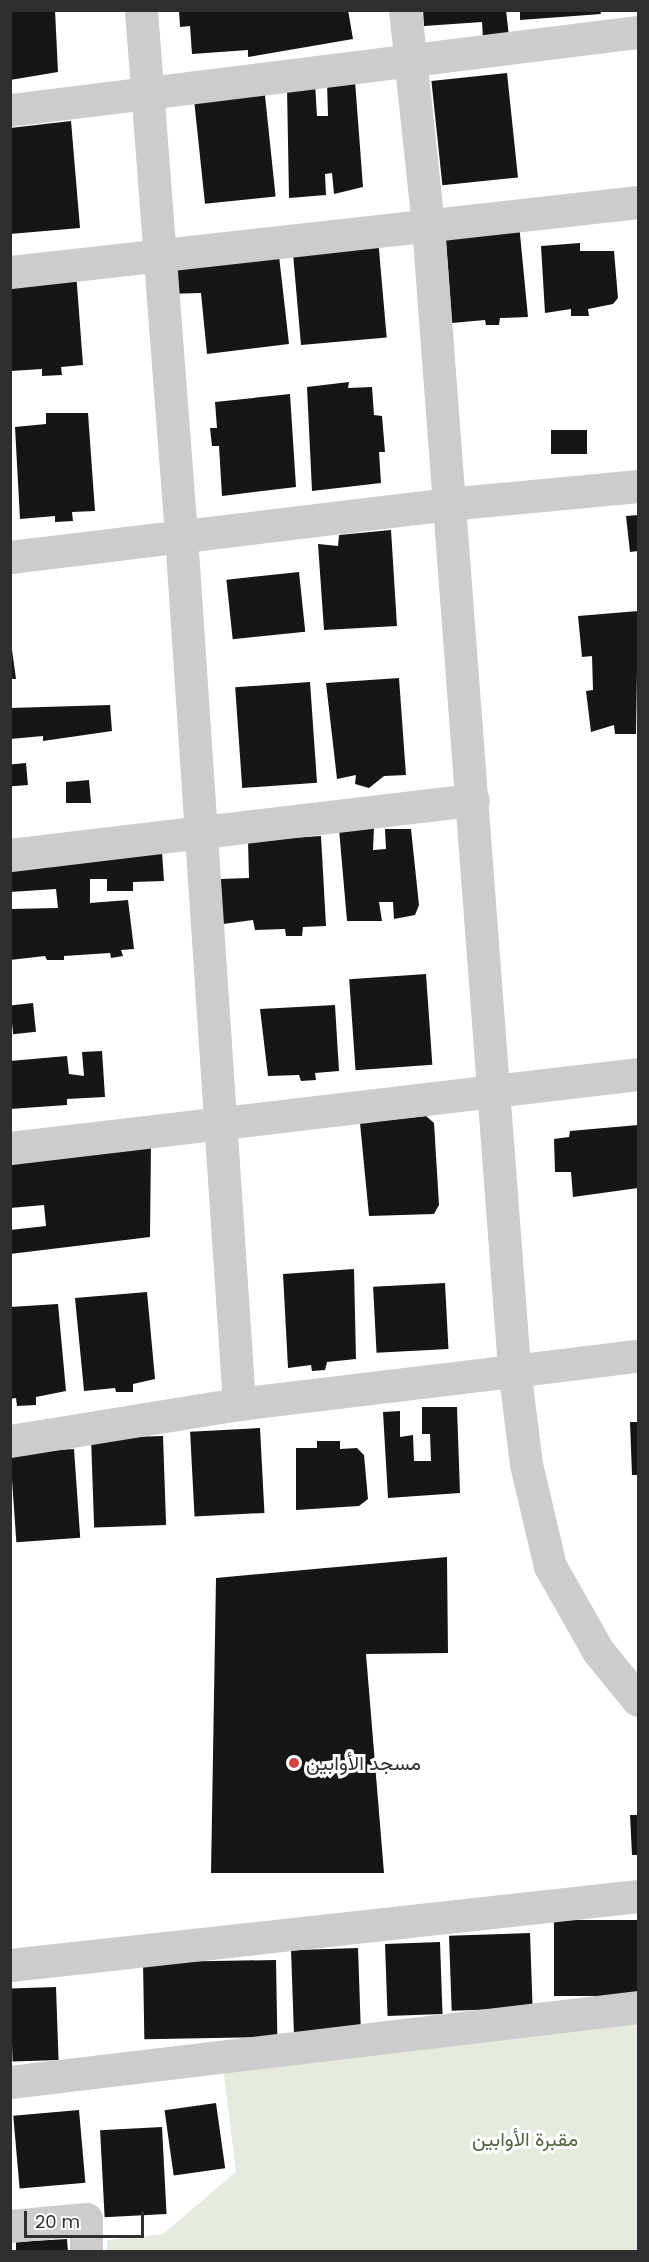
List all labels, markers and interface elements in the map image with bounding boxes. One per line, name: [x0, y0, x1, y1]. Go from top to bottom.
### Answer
place label: مسجد الأوابين: [306, 1751, 421, 1775]
marker: مسجد الأوابين: [287, 1756, 301, 1770]
park label: مقبرة الأوابين: [472, 2127, 578, 2151]
scale bar: [27, 2199, 147, 2237]
text: 20 m: [35, 2209, 80, 2234]

